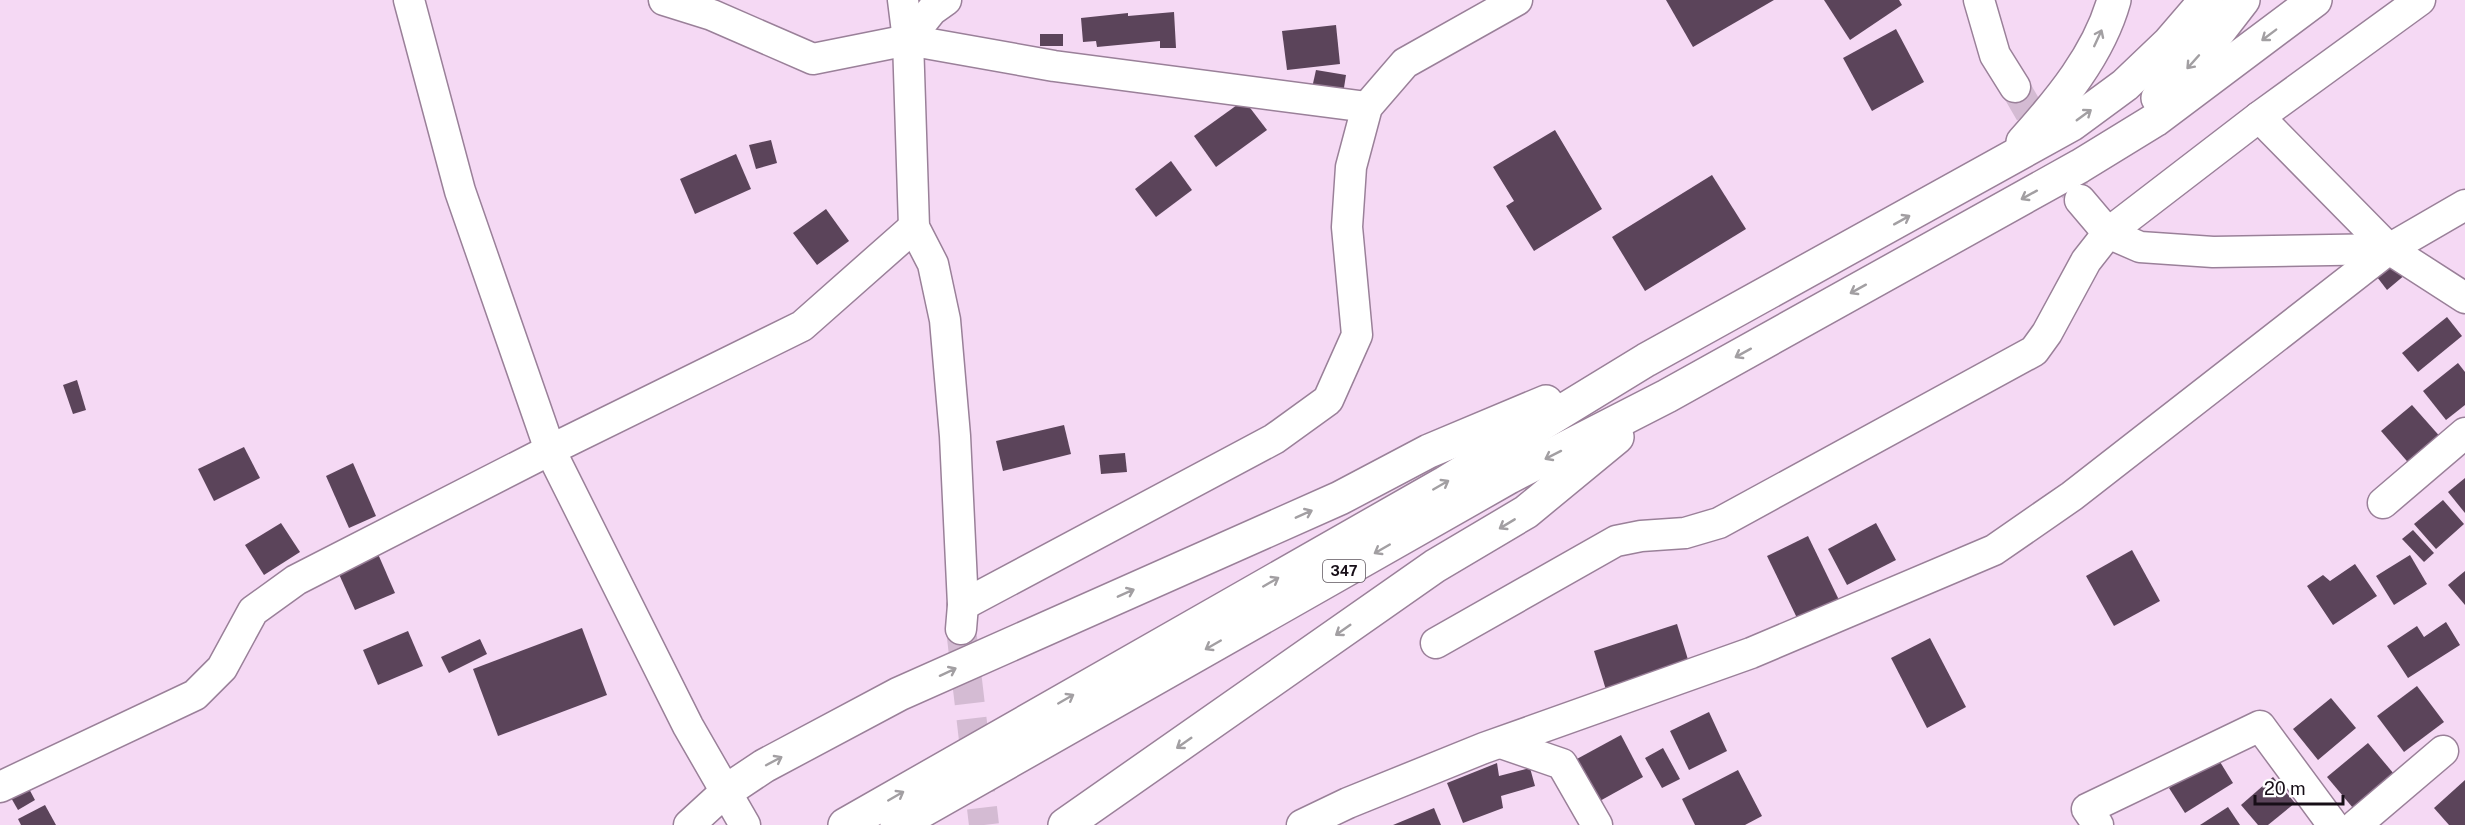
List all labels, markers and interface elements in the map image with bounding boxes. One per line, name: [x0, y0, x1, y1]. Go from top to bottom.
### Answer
one-way arrow: [2261, 29, 2277, 42]
one-way arrow: [2093, 30, 2105, 48]
one-way arrow: [2186, 54, 2200, 69]
one-way arrow: [2075, 109, 2091, 121]
one-way arrow: [2020, 190, 2038, 201]
one-way arrow: [1892, 214, 1910, 225]
one-way arrow: [1850, 283, 1867, 295]
one-way arrow: [1735, 347, 1752, 359]
one-way arrow: [1544, 449, 1562, 461]
one-way arrow: [1432, 479, 1449, 491]
one-way arrow: [1295, 508, 1313, 519]
one-way arrow: [1499, 518, 1516, 530]
one-way arrow: [1374, 543, 1391, 555]
road number: 347: [1323, 560, 1365, 582]
one-way arrow: [1262, 576, 1280, 587]
one-way arrow: [1117, 587, 1135, 598]
one-way arrow: [1335, 624, 1351, 636]
one-way arrow: [1205, 640, 1222, 652]
one-way arrow: [938, 665, 956, 677]
one-way arrow: [1057, 693, 1074, 705]
one-way arrow: [1176, 736, 1192, 749]
one-way arrow: [765, 754, 783, 766]
scale bar: [2255, 768, 2344, 806]
text: 20 m: [2264, 778, 2306, 799]
one-way arrow: [887, 790, 904, 802]

